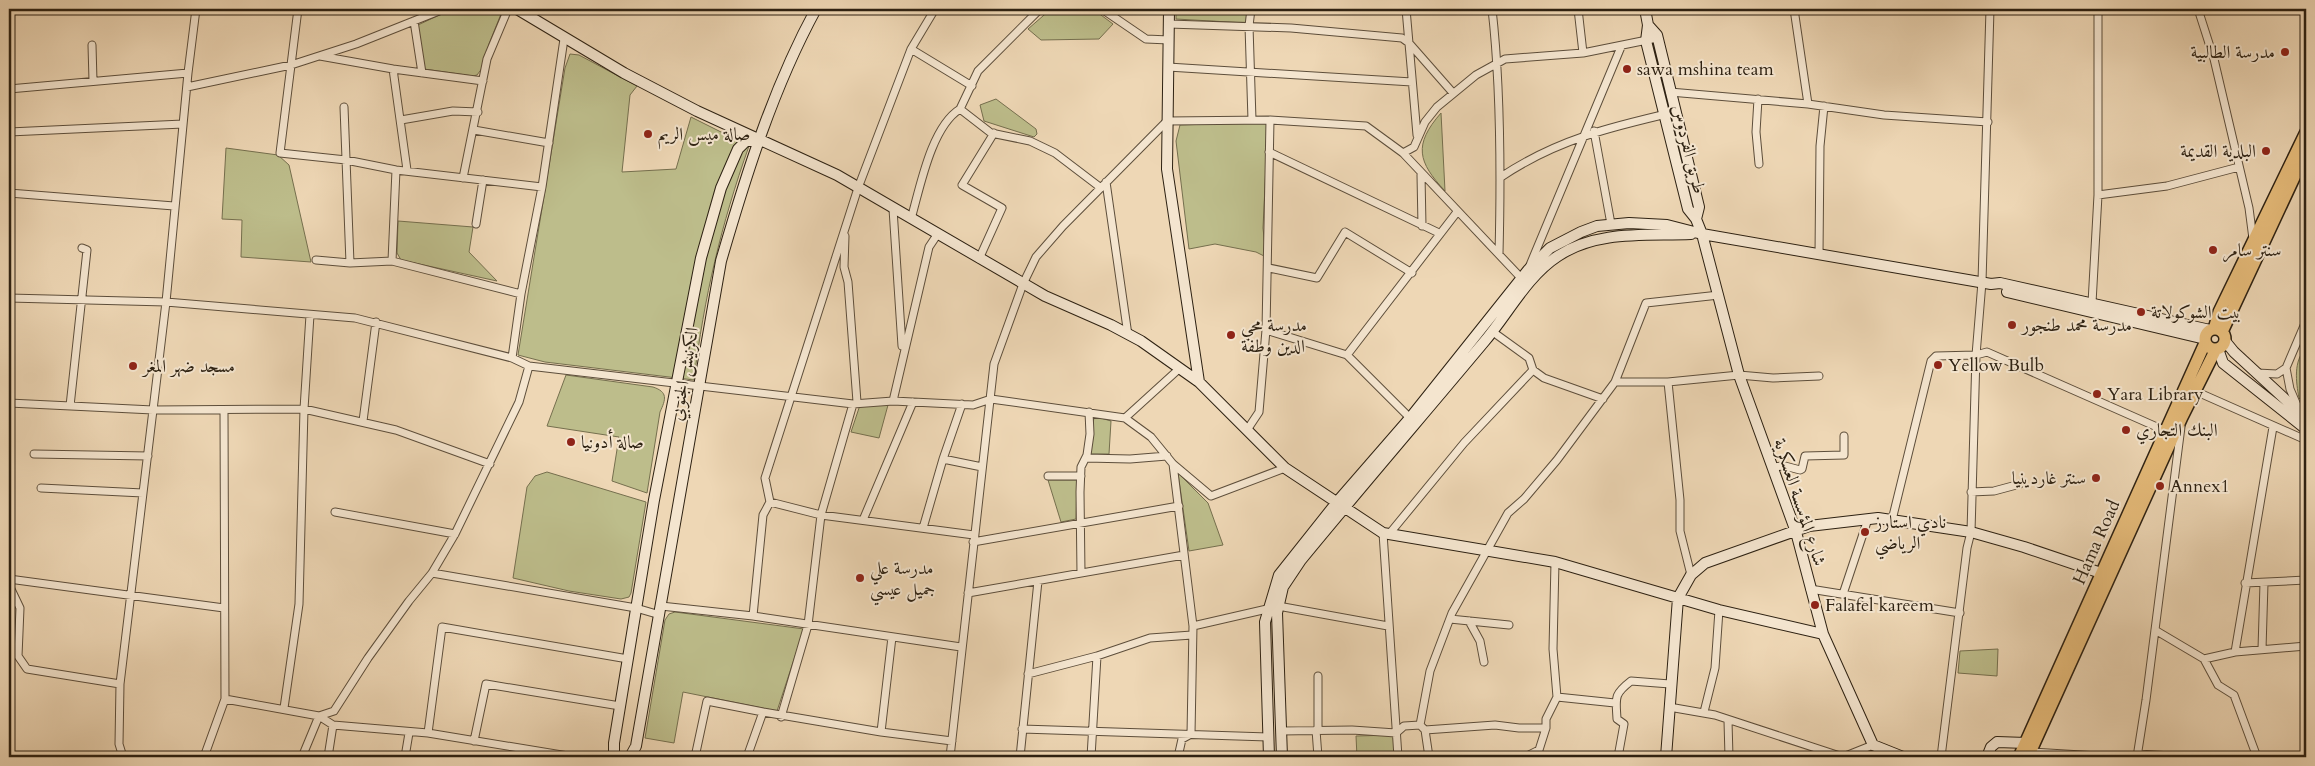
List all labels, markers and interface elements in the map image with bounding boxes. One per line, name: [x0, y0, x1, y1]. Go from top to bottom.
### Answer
place label: مدرسة الطالبية: [2191, 40, 2275, 65]
marker: مدرسة الطالبية: [2279, 46, 2291, 58]
place label: sawa mshina team: [1637, 57, 1775, 82]
marker: sawa mshina team: [1621, 63, 1633, 75]
street label: طريق الفردوس: [1665, 102, 1712, 196]
place label: صالة ميس الريم: [658, 122, 750, 150]
marker: صالة ميس الريم: [642, 128, 654, 140]
place label: البلدية القديمة: [2180, 139, 2256, 164]
marker: البلدية القديمة: [2260, 145, 2272, 157]
place label: سنتر سامر: [2223, 238, 2281, 263]
marker: سنتر سامر: [2207, 244, 2219, 256]
place label: بيت الشوكولاتة: [2151, 300, 2241, 325]
marker: بيت الشوكولاتة: [2135, 306, 2147, 318]
place label: مدرسة محي الدين وطفة: [1241, 313, 1307, 359]
place label: مدرسة محمد طنجور: [2020, 313, 2132, 338]
marker: مدرسة محمد طنجور: [2006, 319, 2018, 331]
street label: الكرنيش الجنوبي: [664, 325, 707, 423]
marker: مدرسة محي الدين وطفة: [1225, 329, 1237, 341]
place label: Yellow Bulb: [1948, 353, 2044, 378]
place label: مسجد ضهر المغر: [141, 354, 235, 379]
marker: Yellow Bulb: [1932, 359, 1944, 371]
marker: مسجد ضهر المغر: [127, 360, 139, 372]
place label: Yara Library: [2107, 382, 2204, 407]
marker: Yara Library: [2091, 388, 2103, 400]
place label: البنك التجاري: [2136, 418, 2218, 445]
marker: البنك التجاري: [2120, 424, 2132, 436]
place label: صالة أدونيا: [581, 429, 644, 455]
street label: شارع المؤسسة العسكرية: [1765, 435, 1832, 570]
marker: صالة أدونيا: [565, 436, 577, 448]
place label: سنتر غاردينيا: [2012, 466, 2086, 491]
marker: سنتر غاردينيا: [2090, 472, 2102, 484]
place label: Annex1: [2170, 474, 2230, 499]
marker: Annex1: [2154, 480, 2166, 492]
street label: Hama Road: [2067, 496, 2126, 589]
place label: نادي استارز الرياضي: [1873, 510, 1946, 560]
marker: نادي استارز الرياضي: [1859, 526, 1871, 538]
place label: مدرسة علي جميل عيسي: [870, 556, 935, 606]
marker: مدرسة علي جميل عيسي: [854, 572, 866, 584]
place label: Falafel kareem: [1825, 593, 1935, 618]
marker: Falafel kareem: [1809, 599, 1821, 611]

